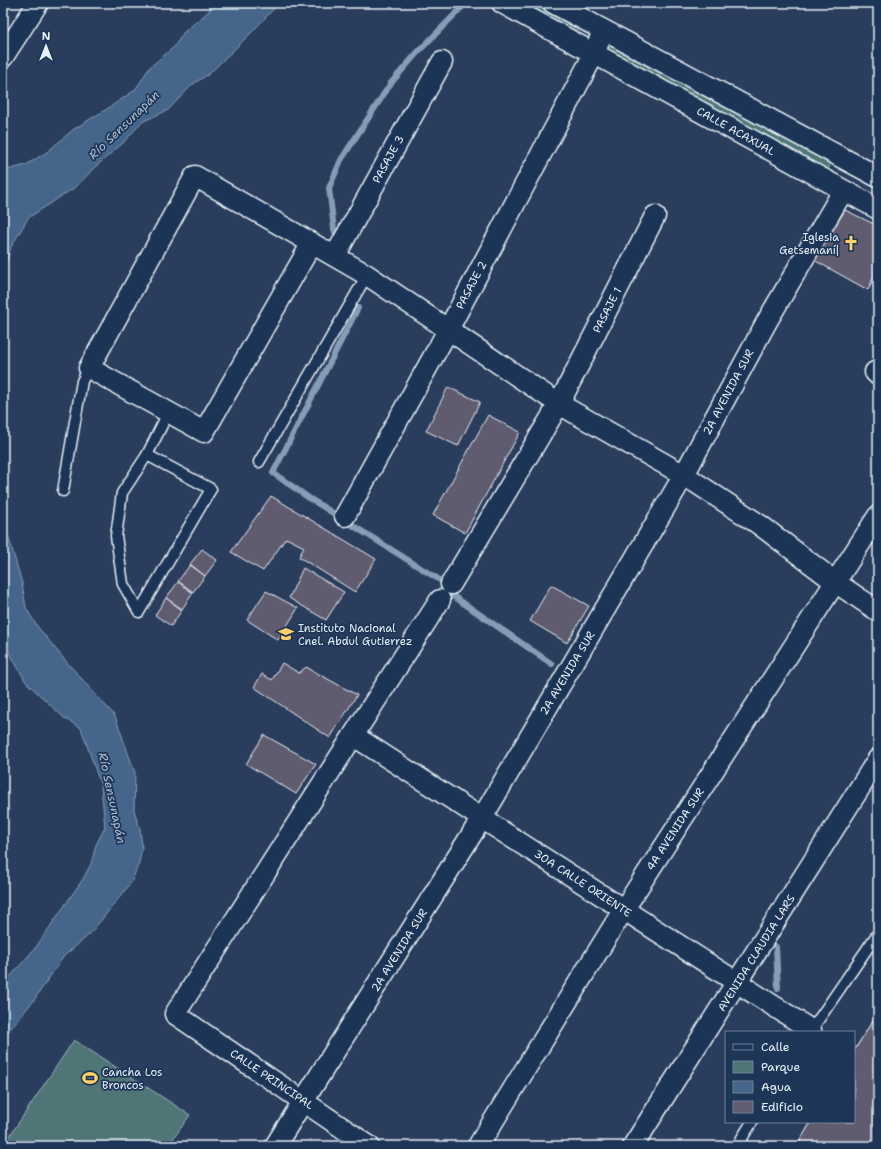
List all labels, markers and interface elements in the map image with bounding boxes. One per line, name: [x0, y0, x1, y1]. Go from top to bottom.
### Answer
north arrow: [26, 26, 66, 66]
text: N: [42, 29, 51, 44]
water label: Río Sensunapán: [85, 87, 163, 163]
street label: CALLE ACAXUAL: [694, 104, 778, 159]
street label: PASAJE 3: [369, 133, 408, 186]
place label: Iglesia Getsemaní|: [779, 230, 839, 258]
church icon: Iglesia Getsemaní|: [842, 234, 860, 252]
street label: PASAJE 2: [452, 259, 490, 312]
street label: PASAJE 1: [590, 285, 625, 336]
street label: 2A AVENIDA SUR: [700, 346, 758, 438]
place label: Instituto Nacional Cnel. Abdul Gutierrez: [298, 621, 412, 649]
school or university icon: Instituto Nacional Cnel. Abdul Gutierrez: [277, 625, 295, 643]
street label: 2A AVENIDA SUR: [537, 628, 599, 718]
water label: Río Sensunapán: [95, 751, 129, 845]
street label: 4A AVENIDA SUR: [643, 785, 708, 873]
street label: 30A CALLE ORIENTE: [531, 846, 634, 921]
street label: AVENIDA CLAUDIA LARS: [714, 892, 799, 1014]
street label: 2A AVENIDA SUR: [368, 906, 431, 995]
legend: [725, 1031, 855, 1123]
text: Calle: [761, 1039, 790, 1055]
street label: CALLE PRINCIPAL: [227, 1046, 316, 1113]
text: Parque: [761, 1059, 800, 1075]
place label: Cancha Los Broncos: [102, 1065, 163, 1093]
sports icon: Cancha Los Broncos: [81, 1069, 99, 1087]
text: Agua: [761, 1079, 792, 1095]
text: Edificio: [761, 1099, 803, 1115]

